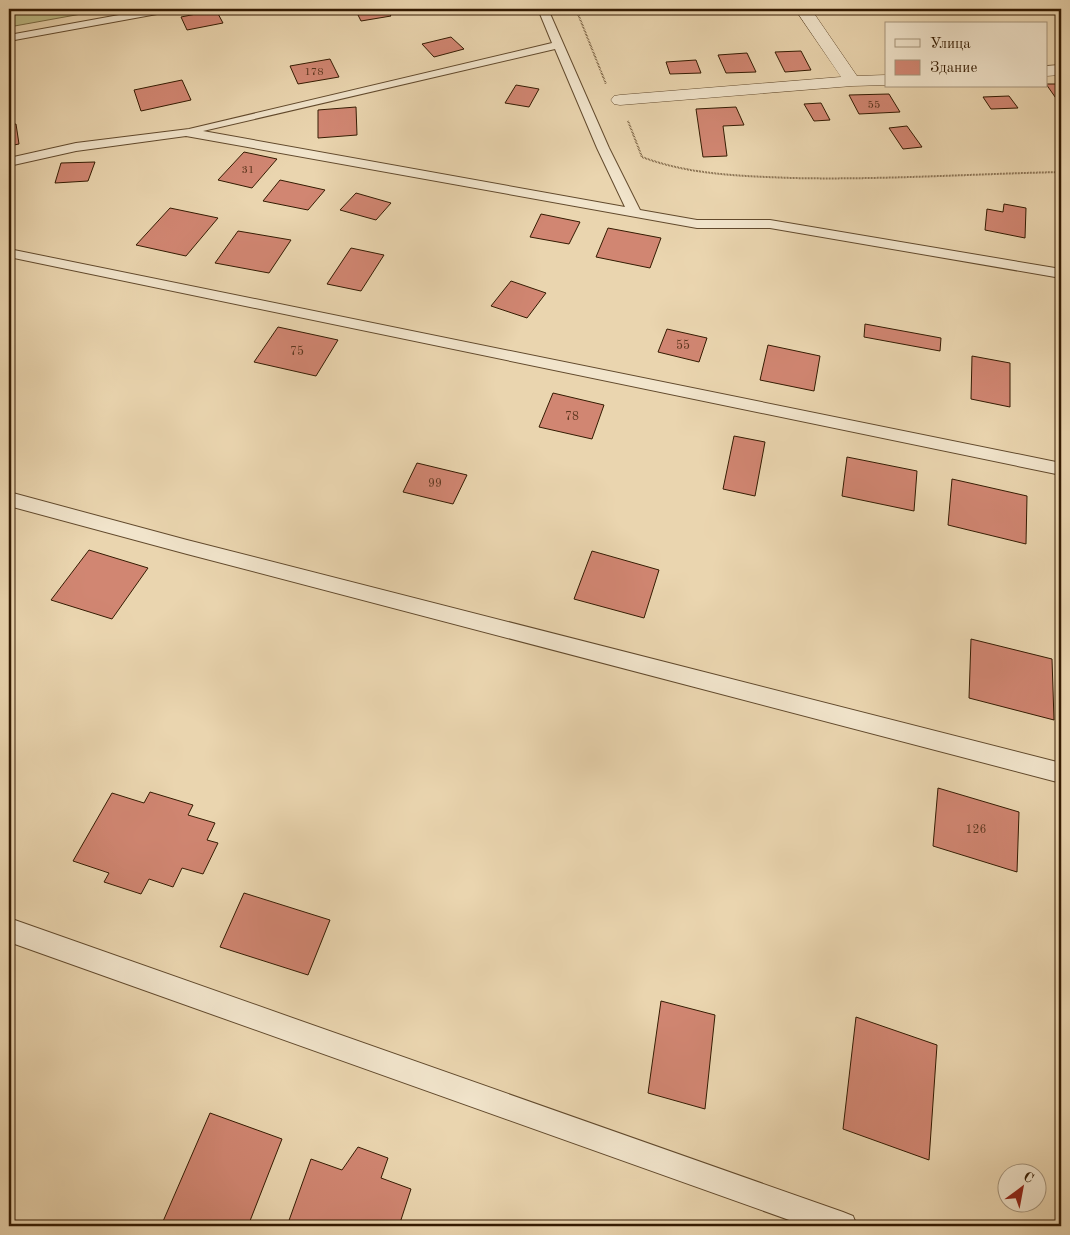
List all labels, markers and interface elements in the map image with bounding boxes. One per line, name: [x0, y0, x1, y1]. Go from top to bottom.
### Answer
legend: [885, 22, 1048, 88]
text: Улица: [930, 37, 971, 52]
text: Здание: [930, 61, 977, 76]
house number: 178: [304, 67, 324, 78]
house number: 55: [868, 100, 880, 111]
house number: 31: [242, 165, 254, 176]
house number: 55: [676, 339, 690, 352]
house number: 75: [290, 345, 304, 358]
house number: 78: [565, 411, 579, 423]
house number: 99: [428, 478, 442, 490]
house number: 126: [966, 824, 986, 836]
north arrow: [998, 1162, 1048, 1212]
text: С: [1021, 1169, 1036, 1186]

